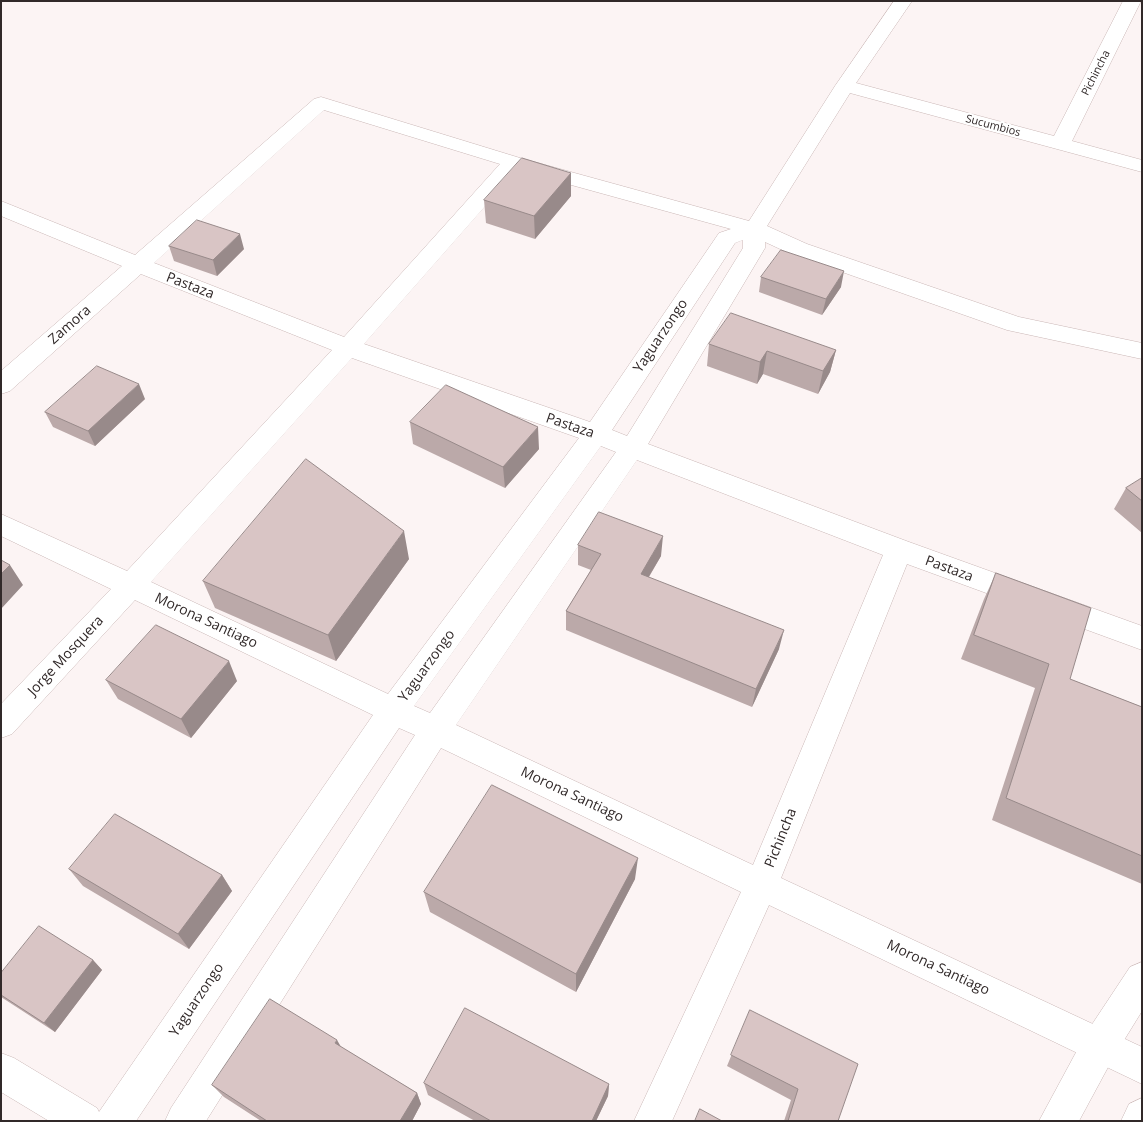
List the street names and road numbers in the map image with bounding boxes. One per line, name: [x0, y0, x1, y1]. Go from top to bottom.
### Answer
street label: Pichincha: [1079, 48, 1113, 98]
street label: Sucumbios: [964, 112, 1022, 140]
street label: Pastaza: [164, 269, 216, 303]
street label: Yaguarzongo: [630, 296, 692, 376]
street label: Zamora: [45, 302, 95, 348]
street label: Pastaza: [544, 410, 596, 442]
street label: Pastaza: [923, 553, 975, 585]
street label: Morona Santiago: [152, 590, 260, 652]
street label: Jorge Mosquera: [25, 613, 107, 699]
street label: Yaguarzongo: [395, 627, 459, 705]
street label: Morona Santiago: [518, 764, 626, 826]
street label: Pichincha: [762, 806, 800, 870]
street label: Morona Santiago: [884, 937, 992, 999]
street label: Yaguarzongo: [166, 960, 228, 1040]

